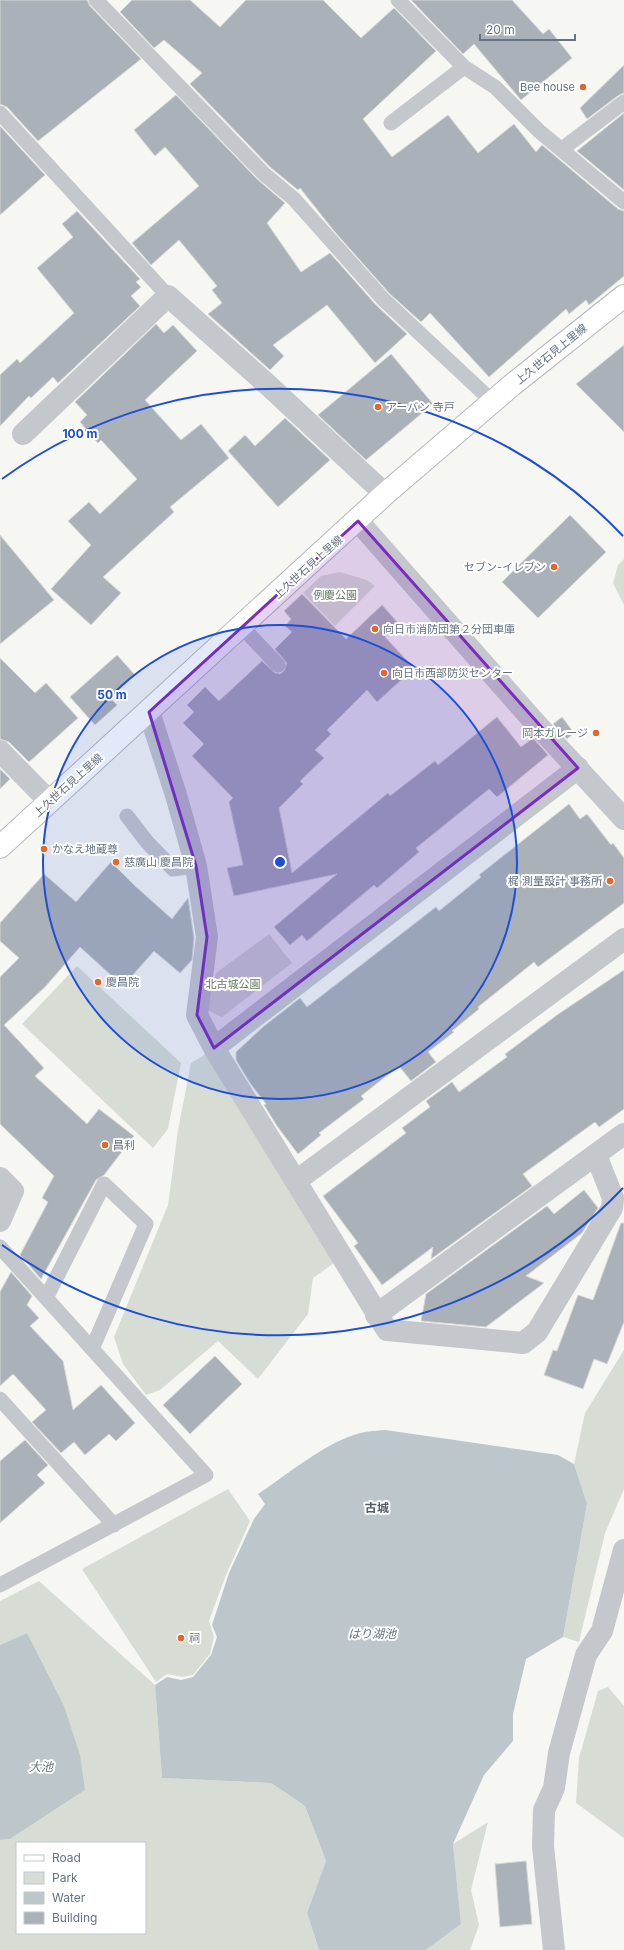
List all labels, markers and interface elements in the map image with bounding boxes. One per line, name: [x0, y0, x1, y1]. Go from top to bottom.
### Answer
scale bar: [480, 16, 575, 42]
text: 20 m: [486, 22, 515, 37]
place label: Bee house: [520, 80, 575, 94]
marker: Bee house: [578, 82, 588, 92]
street label: 上久世石見上里線: [512, 321, 590, 387]
place label: アーバン 寺戸: [386, 400, 455, 414]
marker: アーバン 寺戸: [373, 402, 383, 412]
text: 100 m: [62, 426, 98, 441]
street label: 上久世石見上里線: [271, 532, 345, 602]
place label: セブン-イレブン: [464, 560, 546, 574]
marker: セブン-イレブン: [549, 562, 559, 572]
park label: 例慶公園: [313, 588, 357, 602]
place label: 向日市消防団第２分団車庫: [383, 622, 515, 636]
marker: 向日市消防団第２分団車庫: [370, 624, 380, 634]
place label: 向日市西部防災センター: [392, 666, 513, 680]
marker: 向日市西部防災センター: [379, 668, 389, 678]
text: 50 m: [97, 687, 127, 702]
place label: 岡本ガレージ: [522, 726, 588, 740]
marker: 岡本ガレージ: [591, 728, 601, 738]
street label: 上久世石見上里線: [31, 750, 105, 820]
place label: かなえ地蔵尊: [52, 842, 118, 856]
marker: かなえ地蔵尊: [39, 844, 49, 854]
place label: 慈廣山 慶昌院: [124, 855, 193, 869]
centre of rings: [273, 855, 287, 869]
marker: 慈廣山 慶昌院: [111, 857, 121, 867]
place label: 梶 測量設計 事務所: [508, 874, 603, 888]
marker: 梶 測量設計 事務所: [605, 876, 615, 886]
place label: 慶昌院: [106, 975, 139, 989]
marker: 慶昌院: [93, 977, 103, 987]
park label: 北古城公園: [206, 977, 261, 991]
place label: 昌利: [113, 1138, 135, 1152]
marker: 昌利: [100, 1140, 110, 1150]
district label: 古城: [365, 1500, 389, 1515]
water label: はり湖池: [348, 1626, 397, 1641]
place label: 祠: [189, 1631, 200, 1645]
marker: 祠: [176, 1633, 186, 1643]
water label: 大池: [29, 1759, 54, 1774]
legend: [16, 1842, 146, 1934]
text: Road: [52, 1850, 81, 1865]
text: Park: [52, 1870, 78, 1885]
text: Water: [52, 1890, 86, 1905]
text: Building: [52, 1910, 97, 1925]

